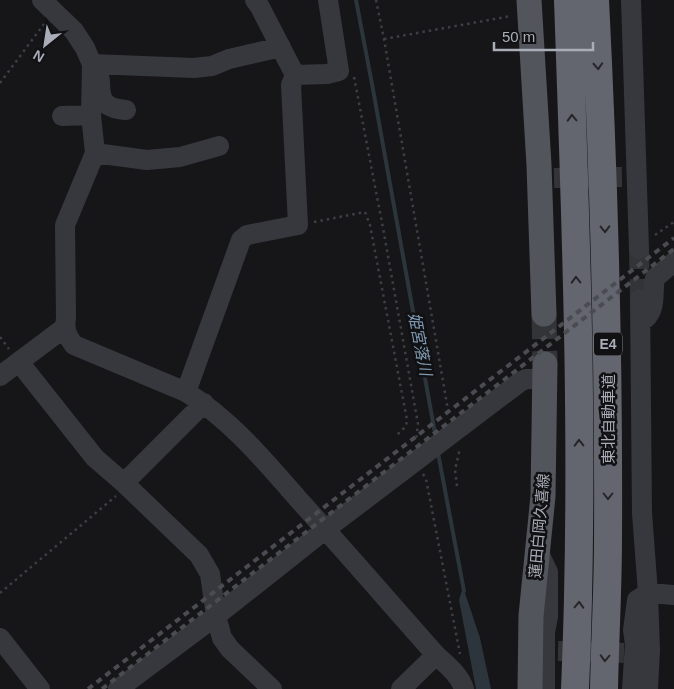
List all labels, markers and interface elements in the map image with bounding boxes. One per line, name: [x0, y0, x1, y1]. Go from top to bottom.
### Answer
north arrow: [20, 20, 70, 70]
scale bar: [494, 20, 593, 52]
text: 50 m: [502, 28, 535, 45]
text: N: [30, 47, 47, 66]
one-way arrow: [593, 62, 604, 70]
one-way arrow: [567, 114, 577, 122]
one-way arrow: [600, 225, 610, 233]
one-way arrow: [571, 276, 581, 284]
water label: 姫宮落川: [406, 311, 435, 379]
road number: E4: [594, 332, 622, 356]
street label: 東北自動車道: [600, 374, 617, 464]
one-way arrow: [574, 439, 584, 446]
street label: 蓮田白岡久喜線: [526, 473, 552, 579]
one-way arrow: [603, 492, 613, 500]
one-way arrow: [573, 601, 584, 609]
one-way arrow: [600, 655, 610, 663]

